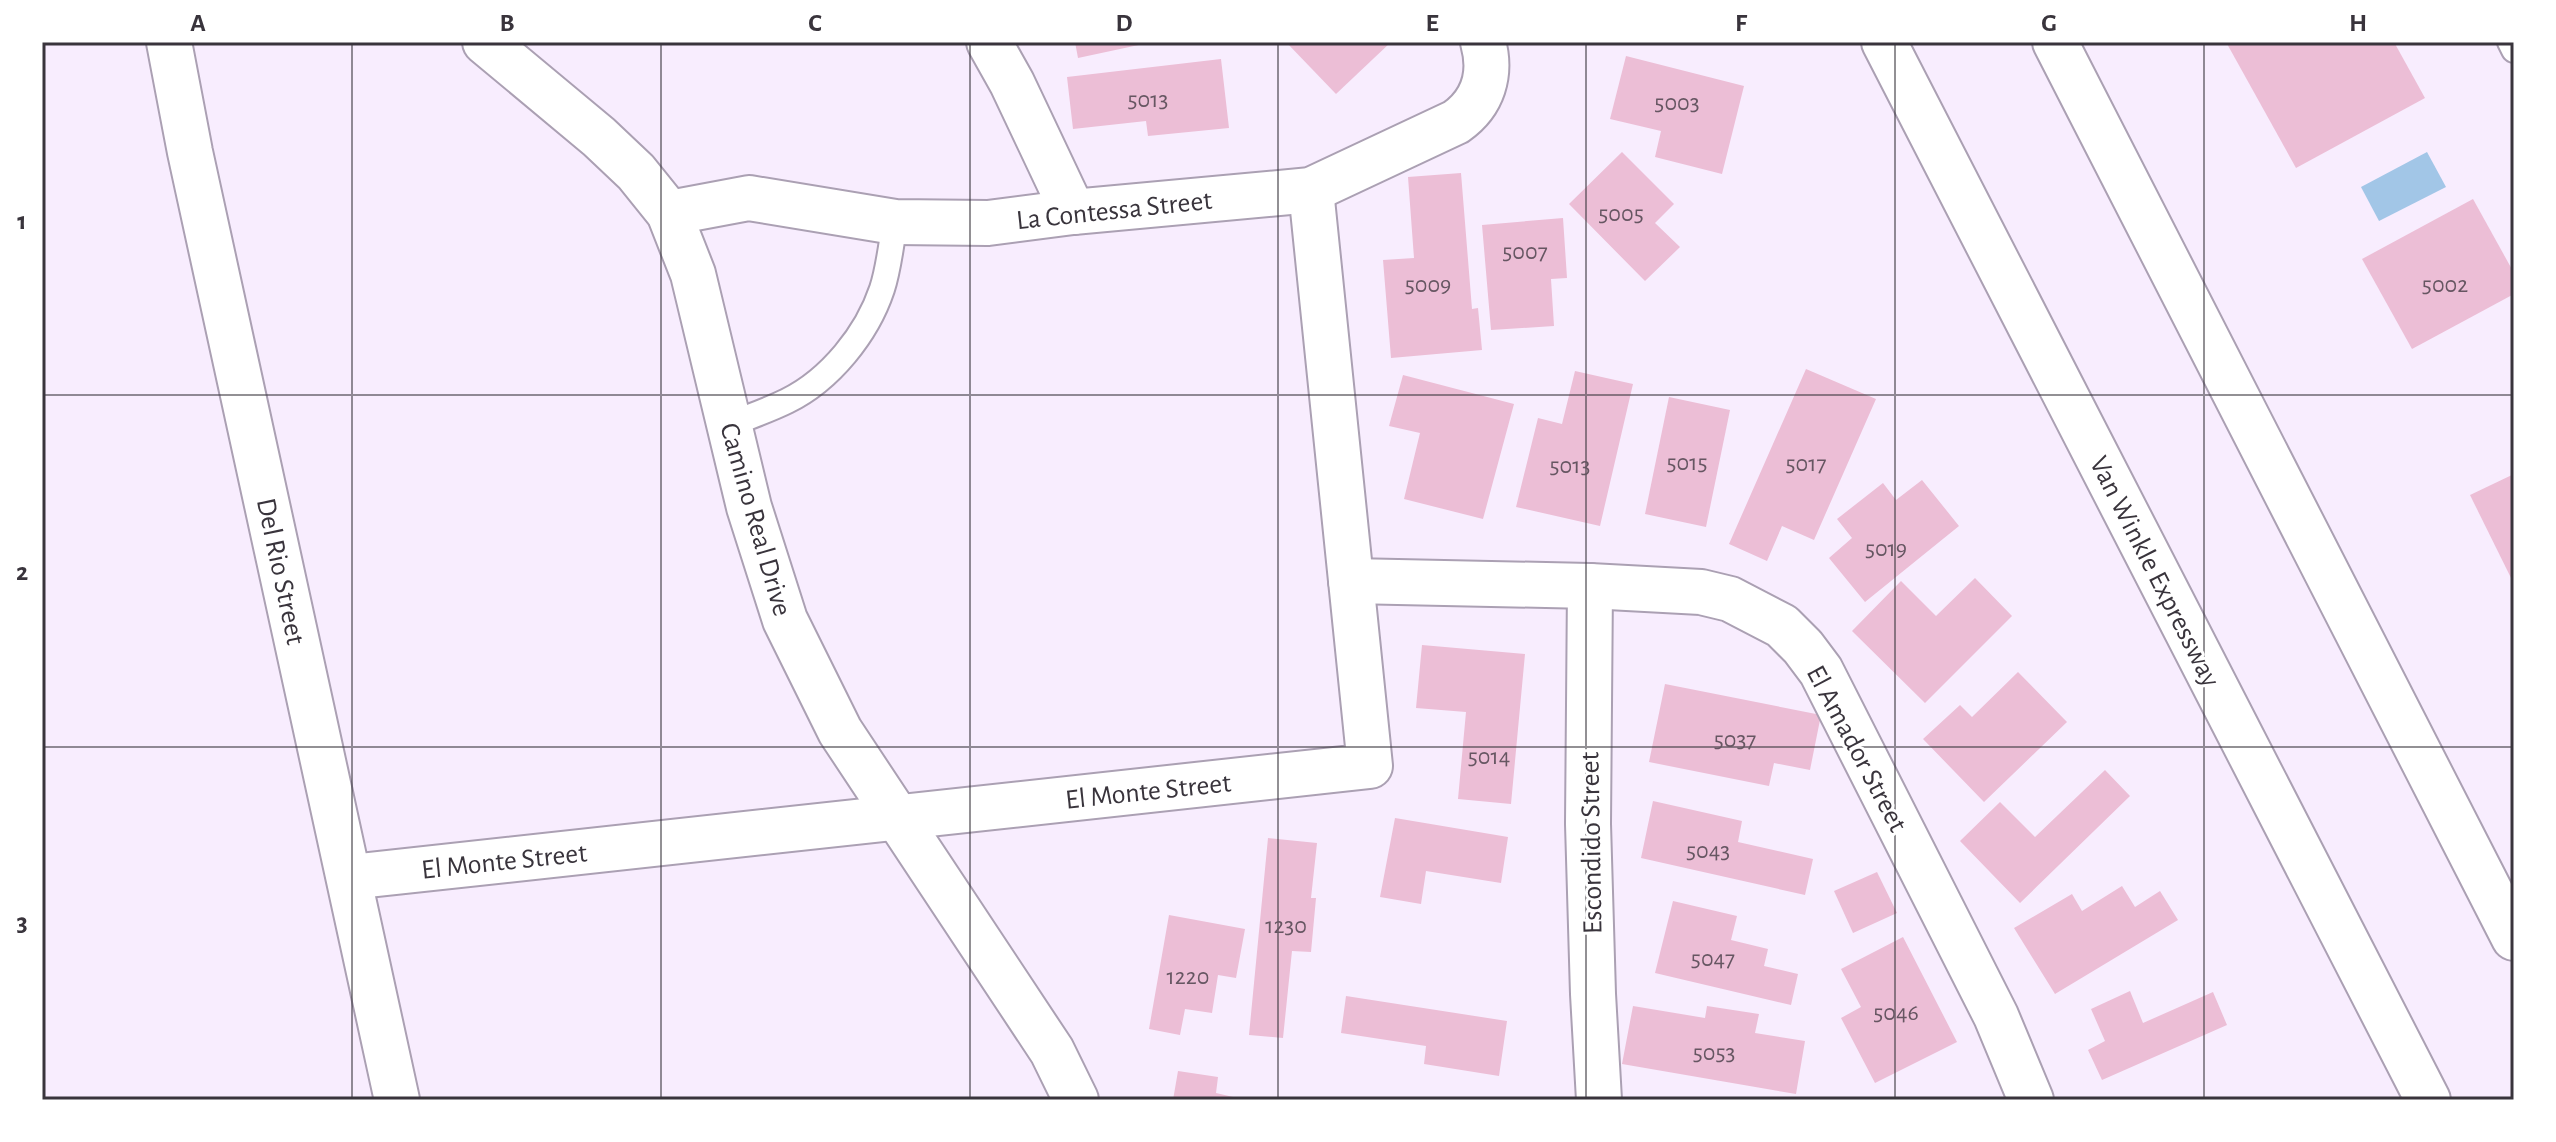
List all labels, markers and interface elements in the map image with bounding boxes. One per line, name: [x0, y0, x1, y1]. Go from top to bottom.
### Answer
text: A: [190, 10, 206, 36]
text: B: [499, 10, 515, 36]
text: C: [808, 10, 822, 36]
text: D: [1115, 10, 1133, 36]
text: E: [1425, 10, 1439, 36]
text: F: [1735, 10, 1748, 36]
text: G: [2041, 10, 2057, 36]
text: H: [2349, 10, 2367, 36]
house number: 5013: [1128, 88, 1168, 112]
house number: 5003: [1654, 91, 1700, 115]
street label: La Contessa Street: [1015, 187, 1214, 235]
house number: 5005: [1598, 202, 1644, 226]
text: 1: [17, 208, 27, 234]
house number: 5007: [1502, 240, 1548, 264]
house number: 5009: [1405, 273, 1451, 297]
house number: 5002: [2422, 273, 2468, 297]
street label: Camino Real Drive: [714, 420, 796, 619]
house number: 5015: [1667, 451, 1708, 475]
house number: 5017: [1786, 452, 1826, 476]
street label: Van Winkle Expressway: [2084, 452, 2225, 692]
house number: 5013: [1550, 454, 1590, 478]
street label: Del Rio Street: [251, 496, 309, 647]
house number: 5019: [1865, 537, 1907, 561]
text: 2: [16, 559, 28, 585]
street label: El Amador Street: [1801, 661, 1912, 837]
house number: 5037: [1714, 728, 1756, 752]
house number: 5014: [1468, 745, 1510, 769]
street label: Escondido Street: [1576, 751, 1608, 935]
street label: El Monte Street: [1064, 769, 1232, 815]
street label: El Monte Street: [420, 839, 588, 885]
house number: 5043: [1686, 839, 1730, 863]
text: 3: [16, 910, 28, 936]
house number: 1230: [1265, 914, 1307, 938]
house number: 5047: [1691, 947, 1735, 971]
house number: 1220: [1167, 965, 1209, 989]
house number: 5046: [1873, 1001, 1919, 1025]
house number: 5053: [1693, 1041, 1735, 1065]

